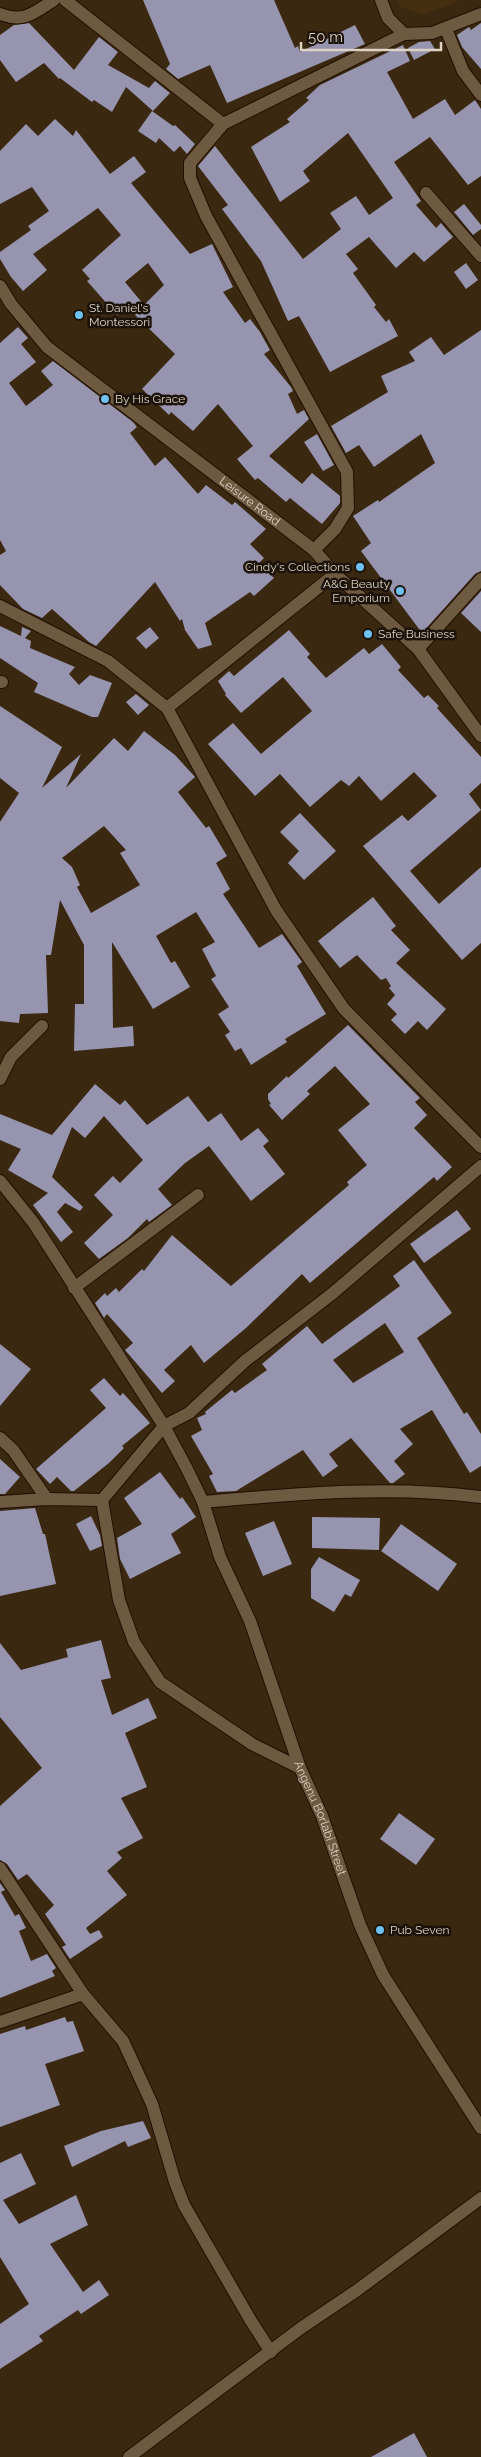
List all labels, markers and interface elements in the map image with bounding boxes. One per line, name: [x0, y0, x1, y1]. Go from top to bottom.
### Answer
scale bar: [301, 20, 441, 52]
text: 50 m: [308, 28, 343, 46]
place label: St. Daniel's Montessori: [89, 301, 150, 329]
marker: St. Daniel's Montessori: [73, 309, 85, 321]
place label: By His Grace: [115, 392, 185, 406]
marker: By His Grace: [99, 393, 111, 405]
street label: Leisure Road: [217, 474, 283, 529]
place label: Cindy's Collections: [245, 560, 350, 574]
marker: Cindy's Collections: [354, 561, 366, 573]
place label: A&G Beauty Emporium: [323, 577, 390, 605]
marker: A&G Beauty Emporium: [394, 585, 406, 597]
place label: Safe Business: [378, 627, 455, 641]
marker: Safe Business: [362, 628, 374, 640]
street label: Angenu Borlabi Street: [291, 1759, 349, 1877]
place label: Pub Seven: [390, 1923, 449, 1937]
marker: Pub Seven: [374, 1924, 386, 1936]

